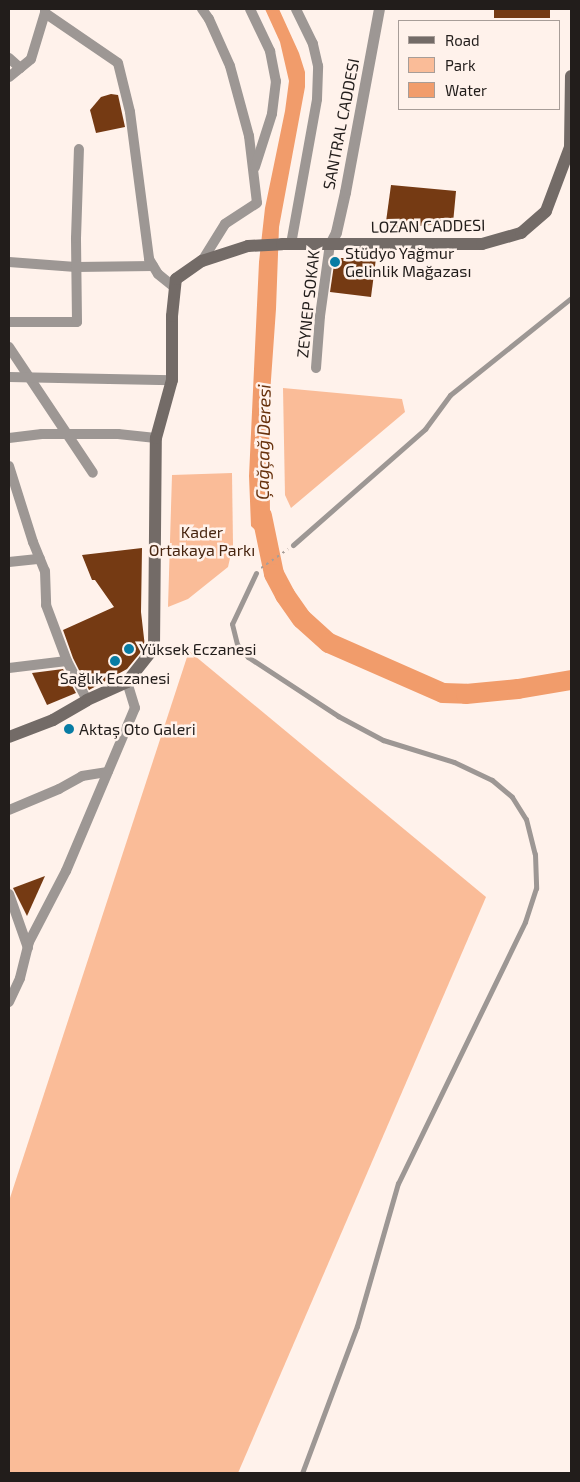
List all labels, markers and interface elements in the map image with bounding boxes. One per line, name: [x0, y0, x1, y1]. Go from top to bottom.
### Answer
legend: [398, 20, 560, 110]
text: Road: [445, 31, 480, 49]
text: Park: [445, 56, 476, 74]
street label: SANTRAL CADDESI: [319, 57, 363, 191]
text: Water: [445, 81, 487, 99]
street label: LOZAN CADDESI: [370, 215, 486, 237]
place label: Stüdyo Yağmur Gelinlik Mağazası: [345, 243, 472, 281]
street label: ZEYNEP SOKAK: [293, 249, 323, 359]
marker: Stüdyo Yağmur Gelinlik Mağazası: [329, 256, 341, 268]
water label: Çağçağ Deresi: [251, 384, 275, 500]
park label: Kader Ortakaya Parkı: [149, 522, 255, 560]
place label: Yüksek Eczanesi: [139, 639, 257, 659]
marker: Yüksek Eczanesi: [123, 643, 135, 655]
marker: Sağlık Eczanesi: [109, 655, 121, 667]
place label: Sağlık Eczanesi: [60, 668, 170, 688]
place label: Aktaş Oto Galeri: [79, 719, 196, 739]
marker: Aktaş Oto Galeri: [63, 723, 75, 735]

